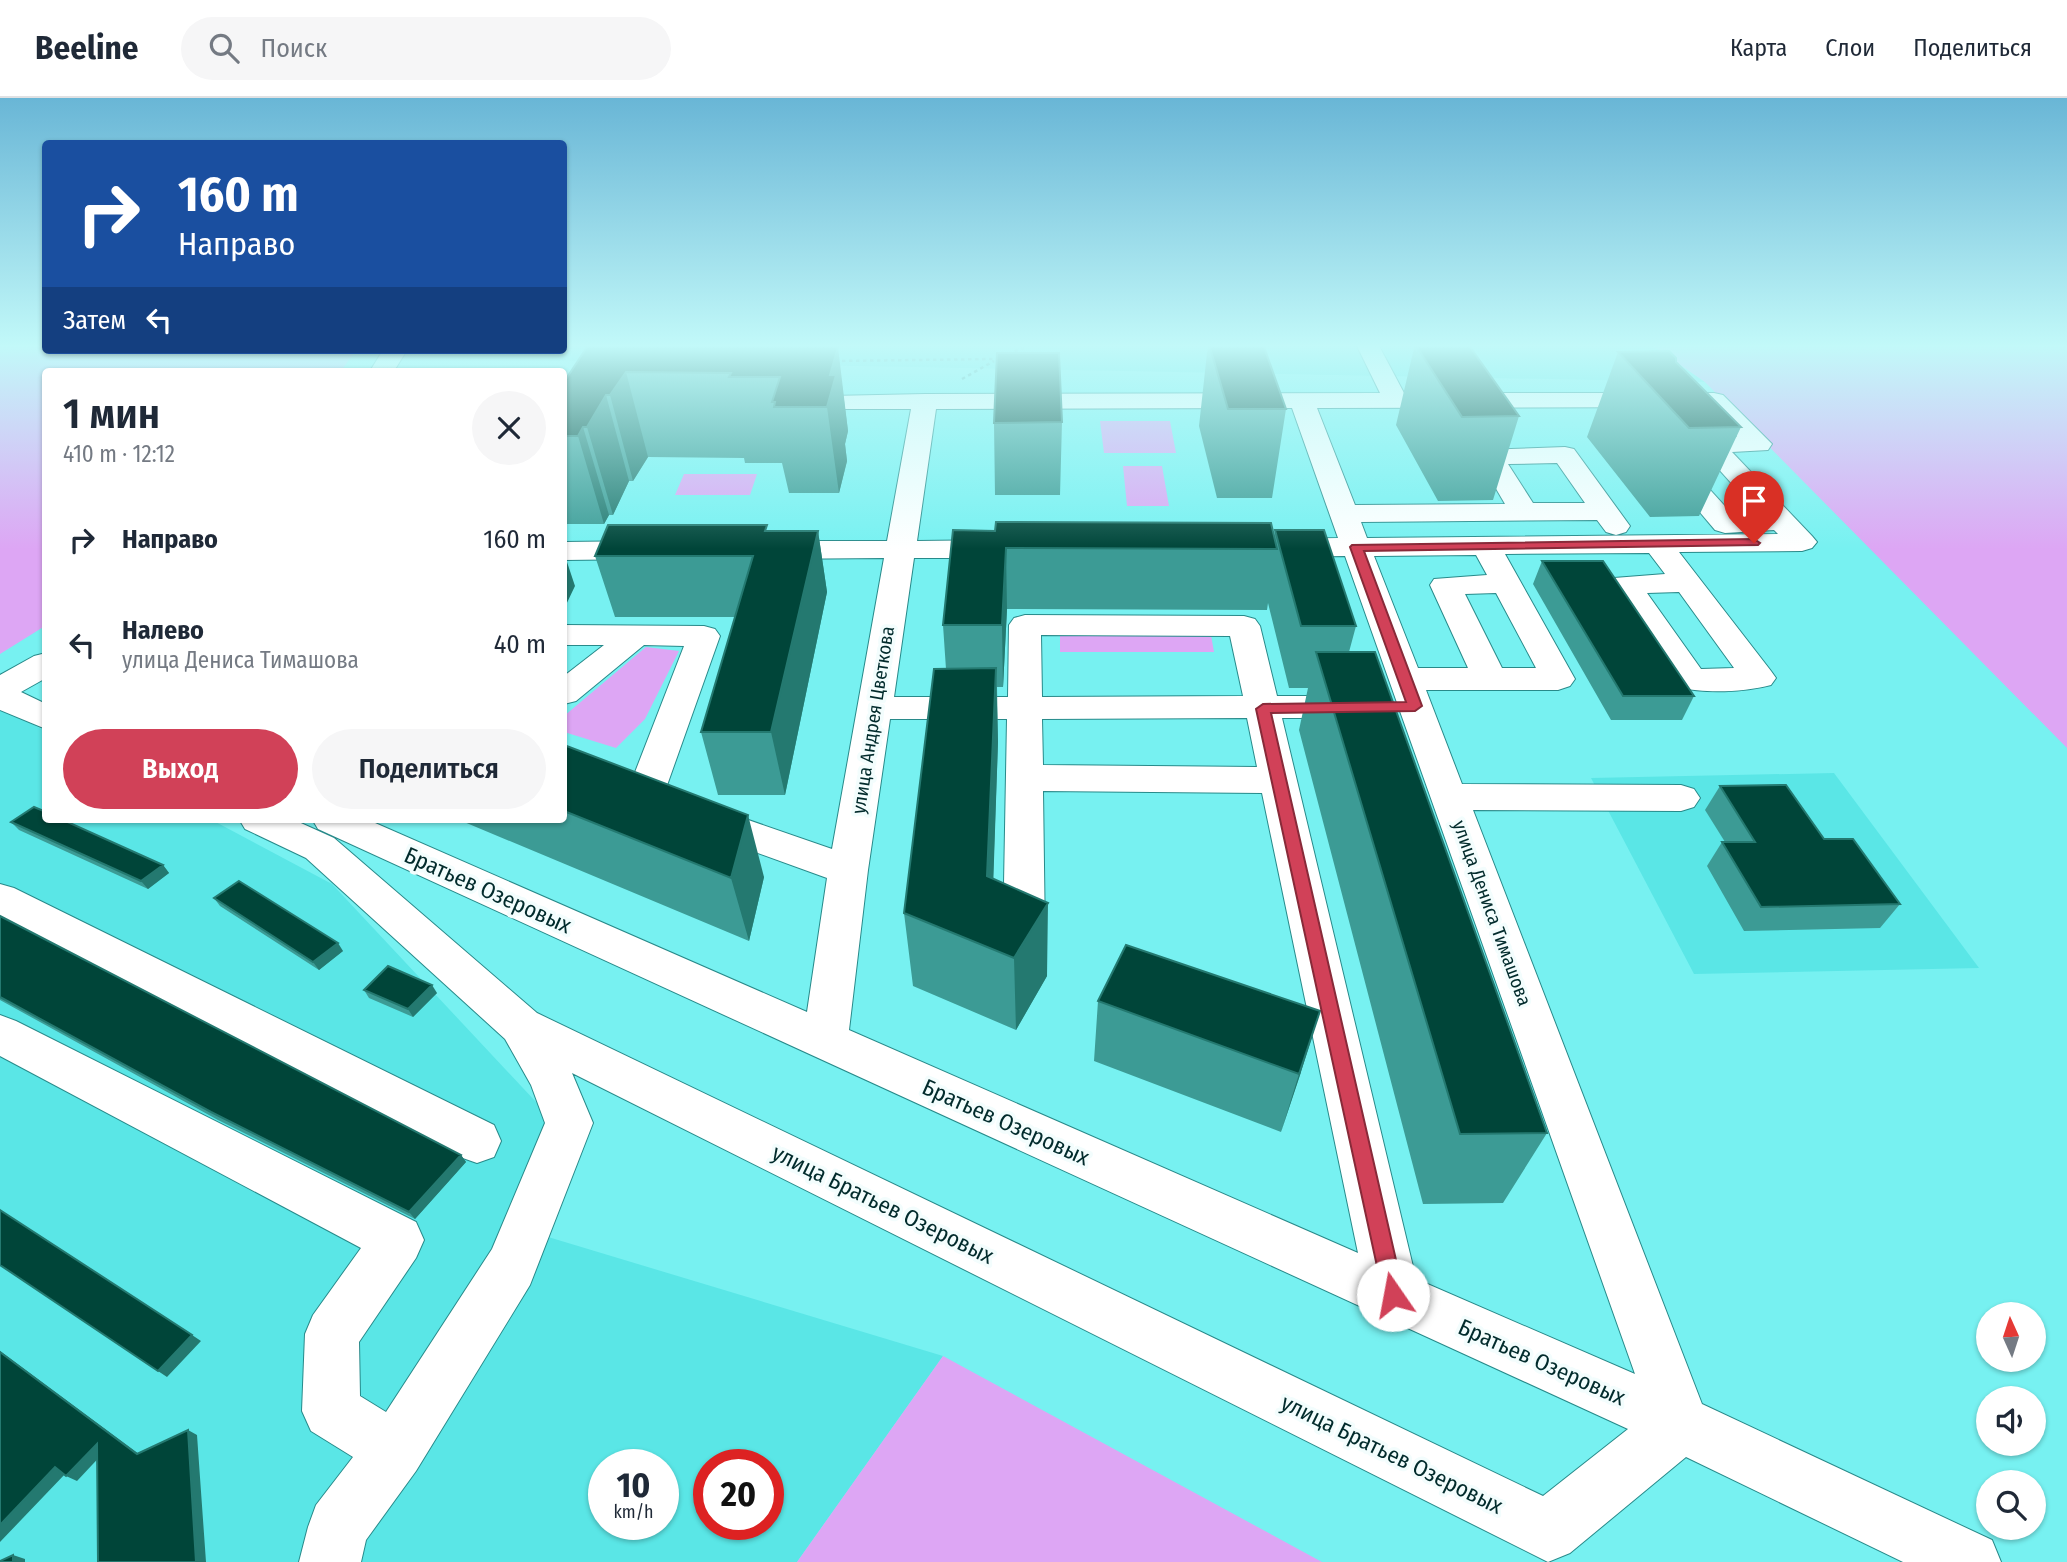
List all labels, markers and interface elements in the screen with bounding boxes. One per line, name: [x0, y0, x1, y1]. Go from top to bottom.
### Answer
search box: [181, 17, 671, 80]
text: Beeline: [35, 28, 139, 68]
icon: search: [205, 29, 243, 67]
text: Поиск: [261, 33, 327, 64]
text: Карта: [1730, 34, 1787, 62]
text: Слои: [1825, 34, 1875, 62]
text: Поделиться: [1913, 34, 2032, 62]
text: 160 m: [178, 165, 299, 224]
icon: right: [63, 168, 154, 259]
text: Направо: [178, 225, 295, 263]
icon: left: [140, 301, 178, 339]
text: Затем: [63, 305, 126, 336]
text: 1 мин: [63, 389, 160, 439]
button: close: [472, 391, 546, 465]
text: 410 m · 12:12: [63, 440, 175, 468]
pin: [1724, 471, 1784, 543]
icon: arrive: [1735, 482, 1773, 520]
icon: right: [63, 521, 101, 559]
text: Направо: [122, 524, 218, 555]
text: 160 m: [483, 524, 546, 555]
text: Налево: [122, 615, 204, 646]
street label: улица Андрея Цветкова: [847, 624, 899, 816]
icon: left: [63, 626, 101, 664]
text: 40 m: [494, 629, 546, 660]
text: улица Дениса Тимашова: [122, 646, 359, 674]
button: Выход: [63, 729, 298, 809]
button: Поделиться: [312, 729, 546, 809]
street label: улица Дениса Тимашова: [1448, 817, 1536, 1009]
street label: Братьев Озеровых: [400, 841, 576, 939]
street label: Братьев Озеровых: [918, 1073, 1094, 1171]
street label: улица Братьев Озеровых: [768, 1138, 998, 1270]
position arrow: [1356, 1258, 1430, 1332]
north arrow: [1976, 1302, 2046, 1372]
map controls: [1976, 1302, 2046, 1540]
street label: Братьев Озеровых: [1454, 1313, 1630, 1411]
button: sound: [1976, 1386, 2046, 1456]
street label: улица Братьев Озеровых: [1277, 1388, 1507, 1520]
speed limit sign: 20: [693, 1449, 784, 1540]
text: 10: [617, 1464, 650, 1506]
button: search: [1976, 1470, 2046, 1540]
text: km/h: [613, 1501, 654, 1523]

